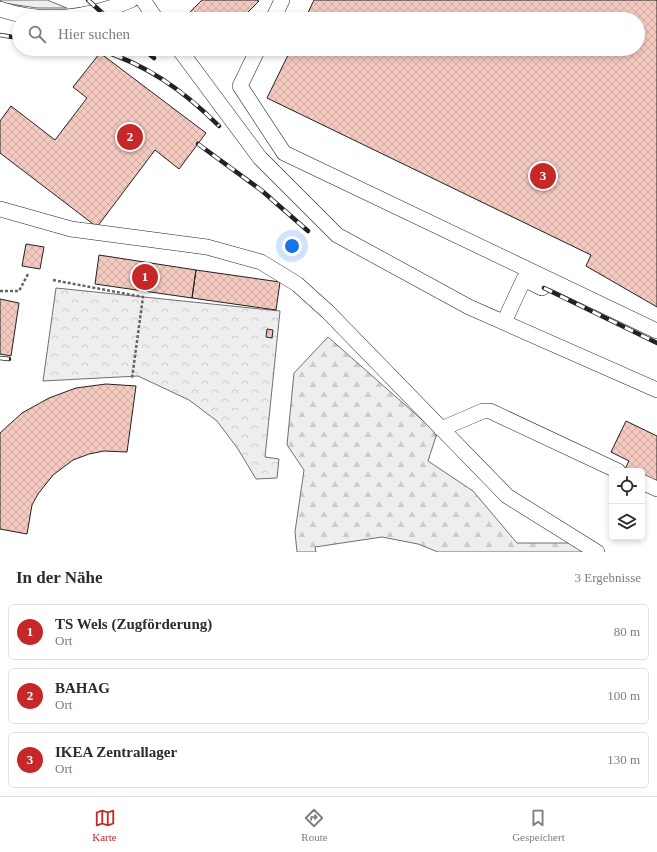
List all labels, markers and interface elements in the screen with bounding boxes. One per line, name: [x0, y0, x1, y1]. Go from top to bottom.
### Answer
search box: [12, 12, 645, 56]
icon: search: [26, 23, 48, 45]
text: Hier suchen: [58, 26, 130, 42]
pin: 2: [117, 122, 143, 152]
pin: 3: [530, 161, 556, 191]
your location: [282, 236, 302, 256]
pin: 1: [132, 262, 158, 292]
map controls: [609, 468, 645, 540]
button: locate: [609, 468, 645, 504]
button: layers: [609, 504, 645, 540]
text: In der Nähe: [16, 568, 103, 587]
text: 3 Ergebnisse: [574, 570, 641, 585]
text: TS Wels (Zugförderung): [55, 616, 212, 632]
text: 1: [27, 624, 33, 639]
text: 80 m: [614, 624, 640, 639]
text: Ort: [55, 633, 72, 648]
text: BAHAG: [55, 680, 110, 696]
text: 2: [27, 688, 33, 703]
text: 100 m: [607, 688, 640, 703]
text: Ort: [55, 697, 72, 712]
text: IKEA Zentrallager: [55, 744, 177, 760]
text: 3: [27, 752, 33, 767]
text: 130 m: [607, 752, 640, 767]
text: Ort: [55, 761, 72, 776]
tab: Karte: [92, 807, 117, 843]
tab: Route: [301, 807, 328, 843]
tab: Gespeichert: [512, 807, 565, 843]

